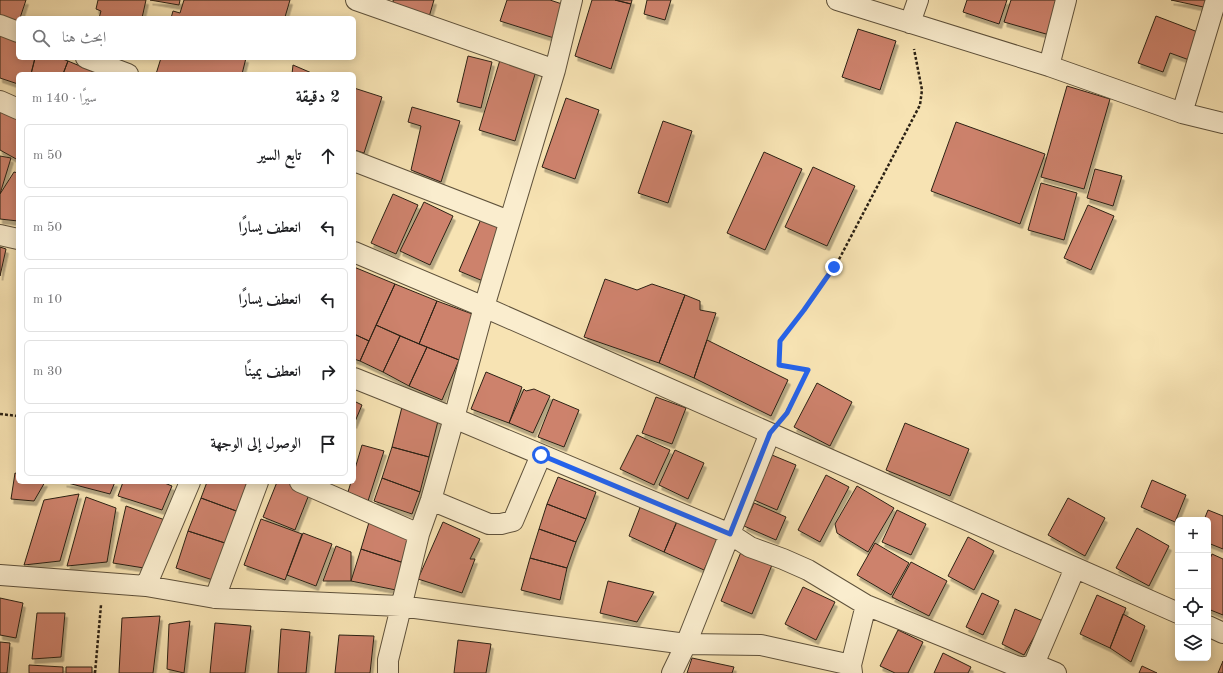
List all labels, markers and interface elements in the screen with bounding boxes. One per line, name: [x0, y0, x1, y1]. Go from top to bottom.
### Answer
search box: [16, 16, 356, 60]
icon: search: [30, 27, 52, 49]
text: ابحث هنا: [62, 31, 106, 46]
text: 2 دقيقة: [296, 89, 340, 106]
text: سيرًا · 140 m: [32, 92, 97, 105]
icon: ahead: [317, 145, 339, 167]
text: 50 m: [33, 149, 62, 162]
text: تابع السير: [258, 149, 301, 164]
icon: left: [317, 217, 339, 239]
text: 50 m: [33, 221, 62, 234]
text: انعطف يسارًا: [239, 221, 301, 236]
route end: [825, 258, 843, 276]
icon: left: [317, 289, 339, 311]
text: 10 m: [33, 293, 62, 306]
text: انعطف يسارًا: [239, 293, 301, 308]
icon: right: [317, 361, 339, 383]
text: 30 m: [33, 365, 62, 378]
text: انعطف يمينًا: [245, 365, 301, 380]
icon: arrive: [317, 433, 339, 455]
text: الوصول إلى الوجهة: [210, 437, 301, 452]
route start: [532, 446, 550, 464]
map controls: [1175, 517, 1211, 661]
button: +: [1175, 517, 1211, 553]
button: −: [1175, 553, 1211, 589]
button: locate: [1175, 589, 1211, 625]
button: layers: [1175, 625, 1211, 661]

